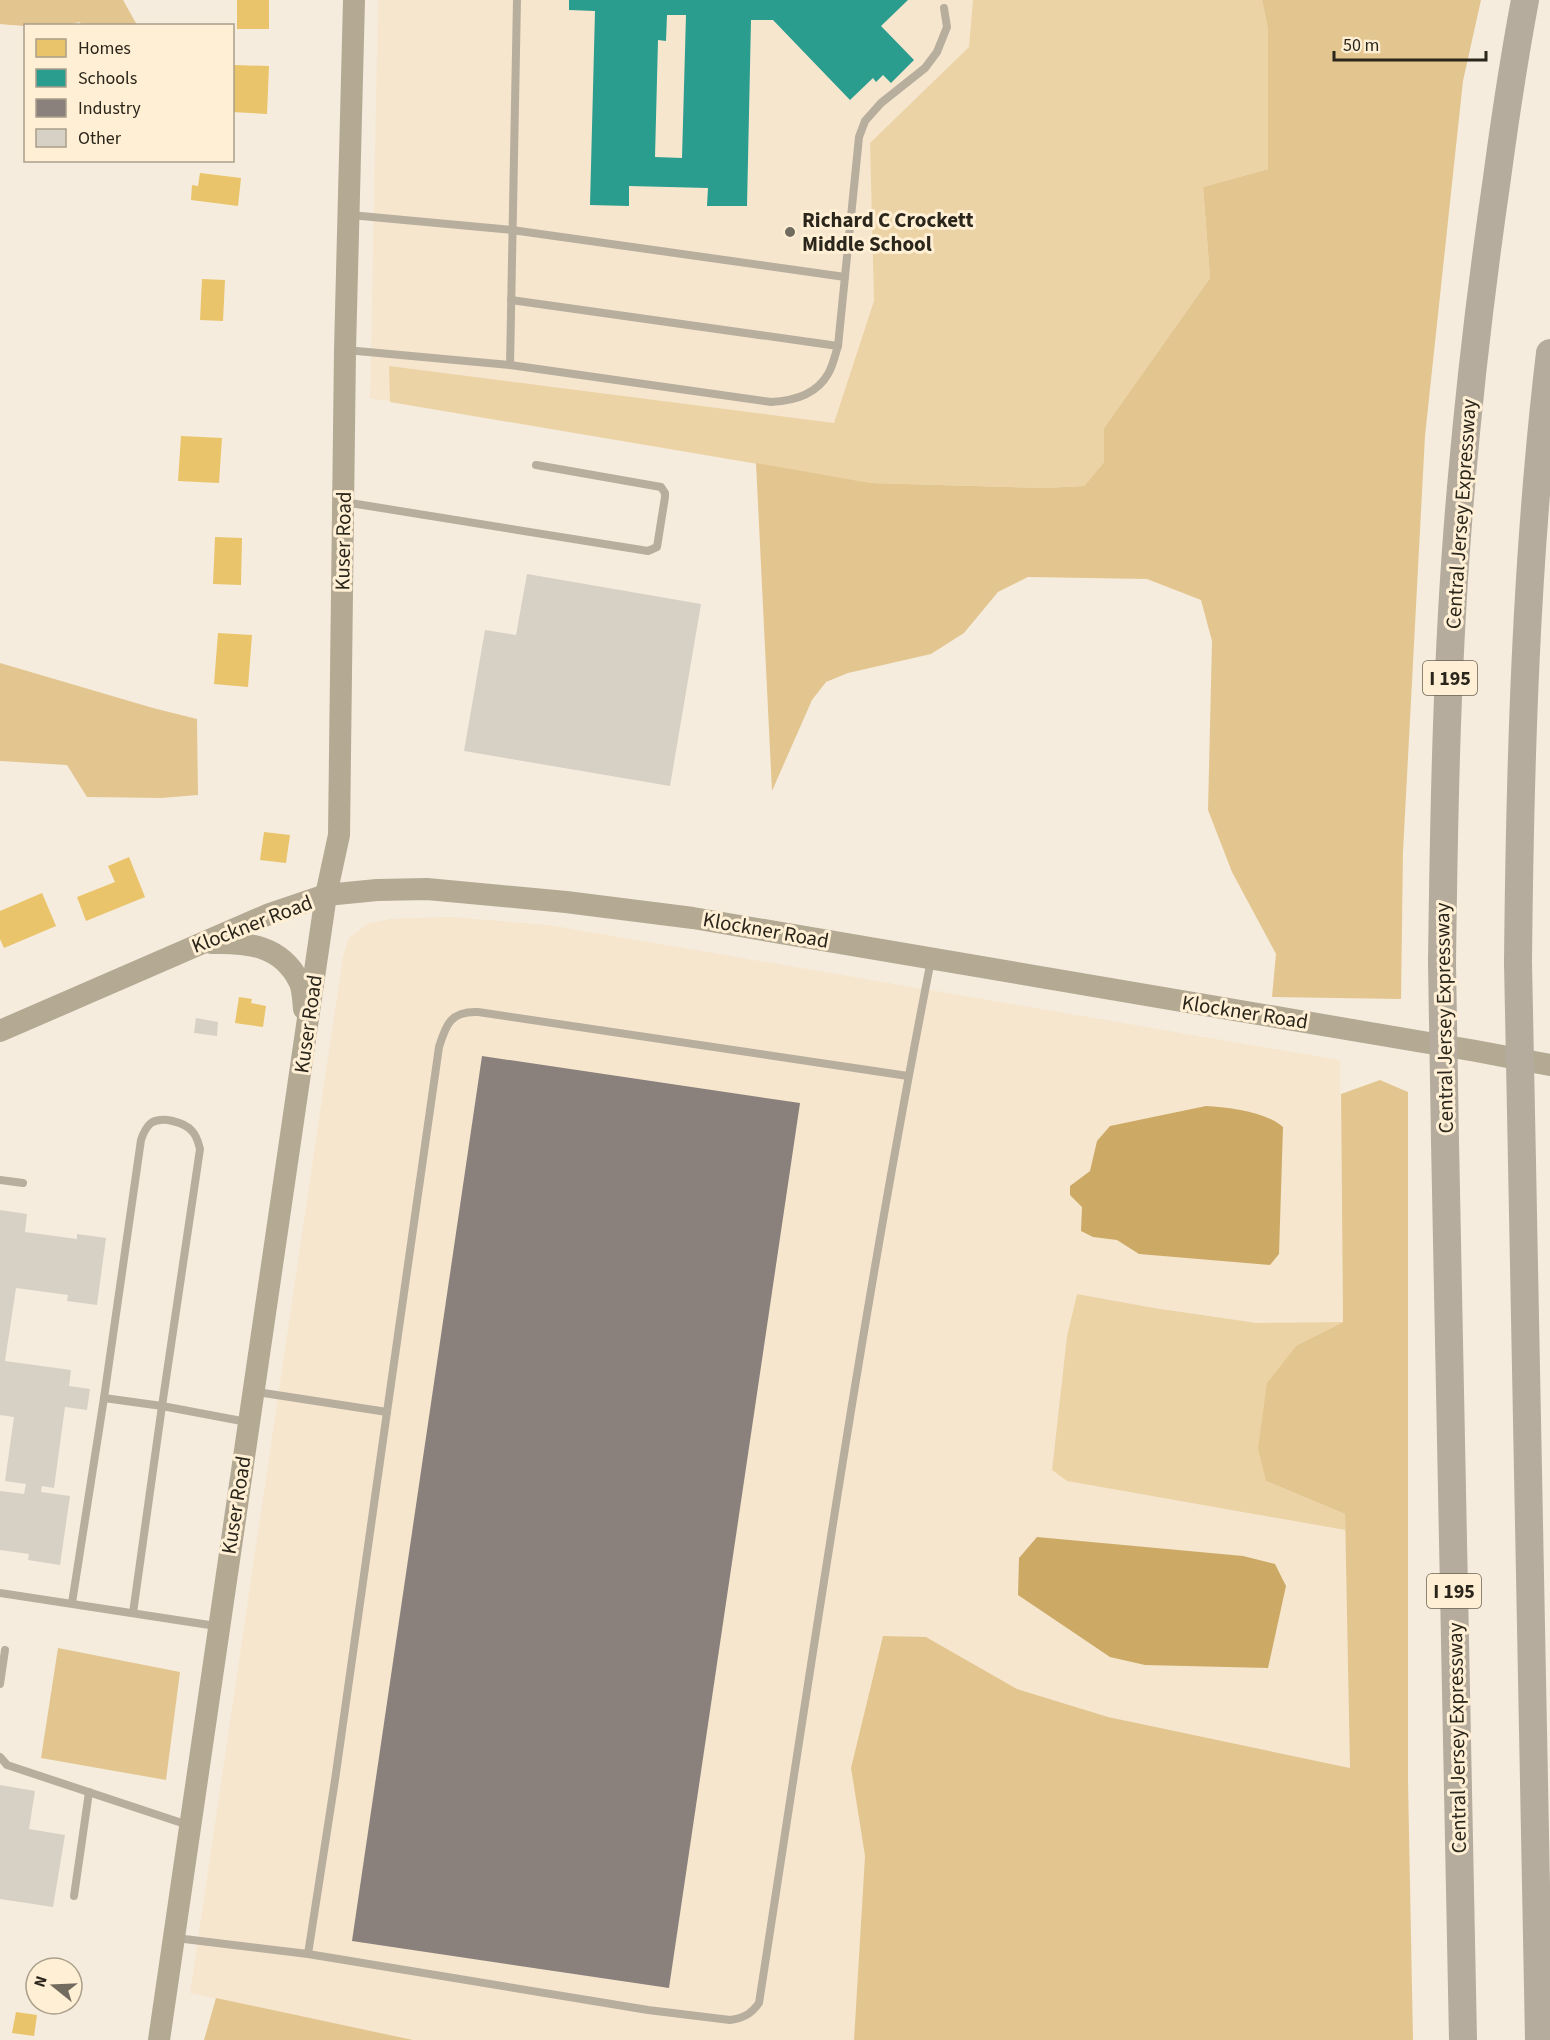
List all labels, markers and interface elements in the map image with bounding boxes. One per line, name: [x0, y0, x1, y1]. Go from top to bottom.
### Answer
legend: [24, 24, 234, 162]
scale bar: [1334, 24, 1486, 62]
text: 50 m: [1343, 33, 1379, 58]
text: Homes: [78, 36, 131, 61]
text: Schools: [78, 66, 137, 91]
text: Industry: [78, 96, 141, 121]
text: Other: [78, 126, 122, 151]
place label: Richard C Crockett Middle School: [802, 205, 973, 259]
marker: Richard C Crockett Middle School: [783, 225, 797, 239]
street label: Central Jersey Expressway: [1438, 398, 1484, 630]
street label: Kuser Road: [327, 491, 359, 591]
road number: I 195: [1423, 661, 1477, 695]
street label: Klockner Road: [187, 887, 317, 961]
street label: Central Jersey Expressway: [1427, 902, 1461, 1134]
street label: Klockner Road: [701, 904, 831, 956]
street label: Kuser Road: [286, 973, 330, 1075]
street label: Klockner Road: [1180, 987, 1310, 1037]
street label: Kuser Road: [213, 1454, 259, 1556]
road number: I 195: [1427, 1574, 1481, 1608]
street label: Central Jersey Expressway: [1440, 1622, 1474, 1854]
north arrow: [24, 1956, 84, 2016]
text: N: [29, 1973, 53, 1990]

